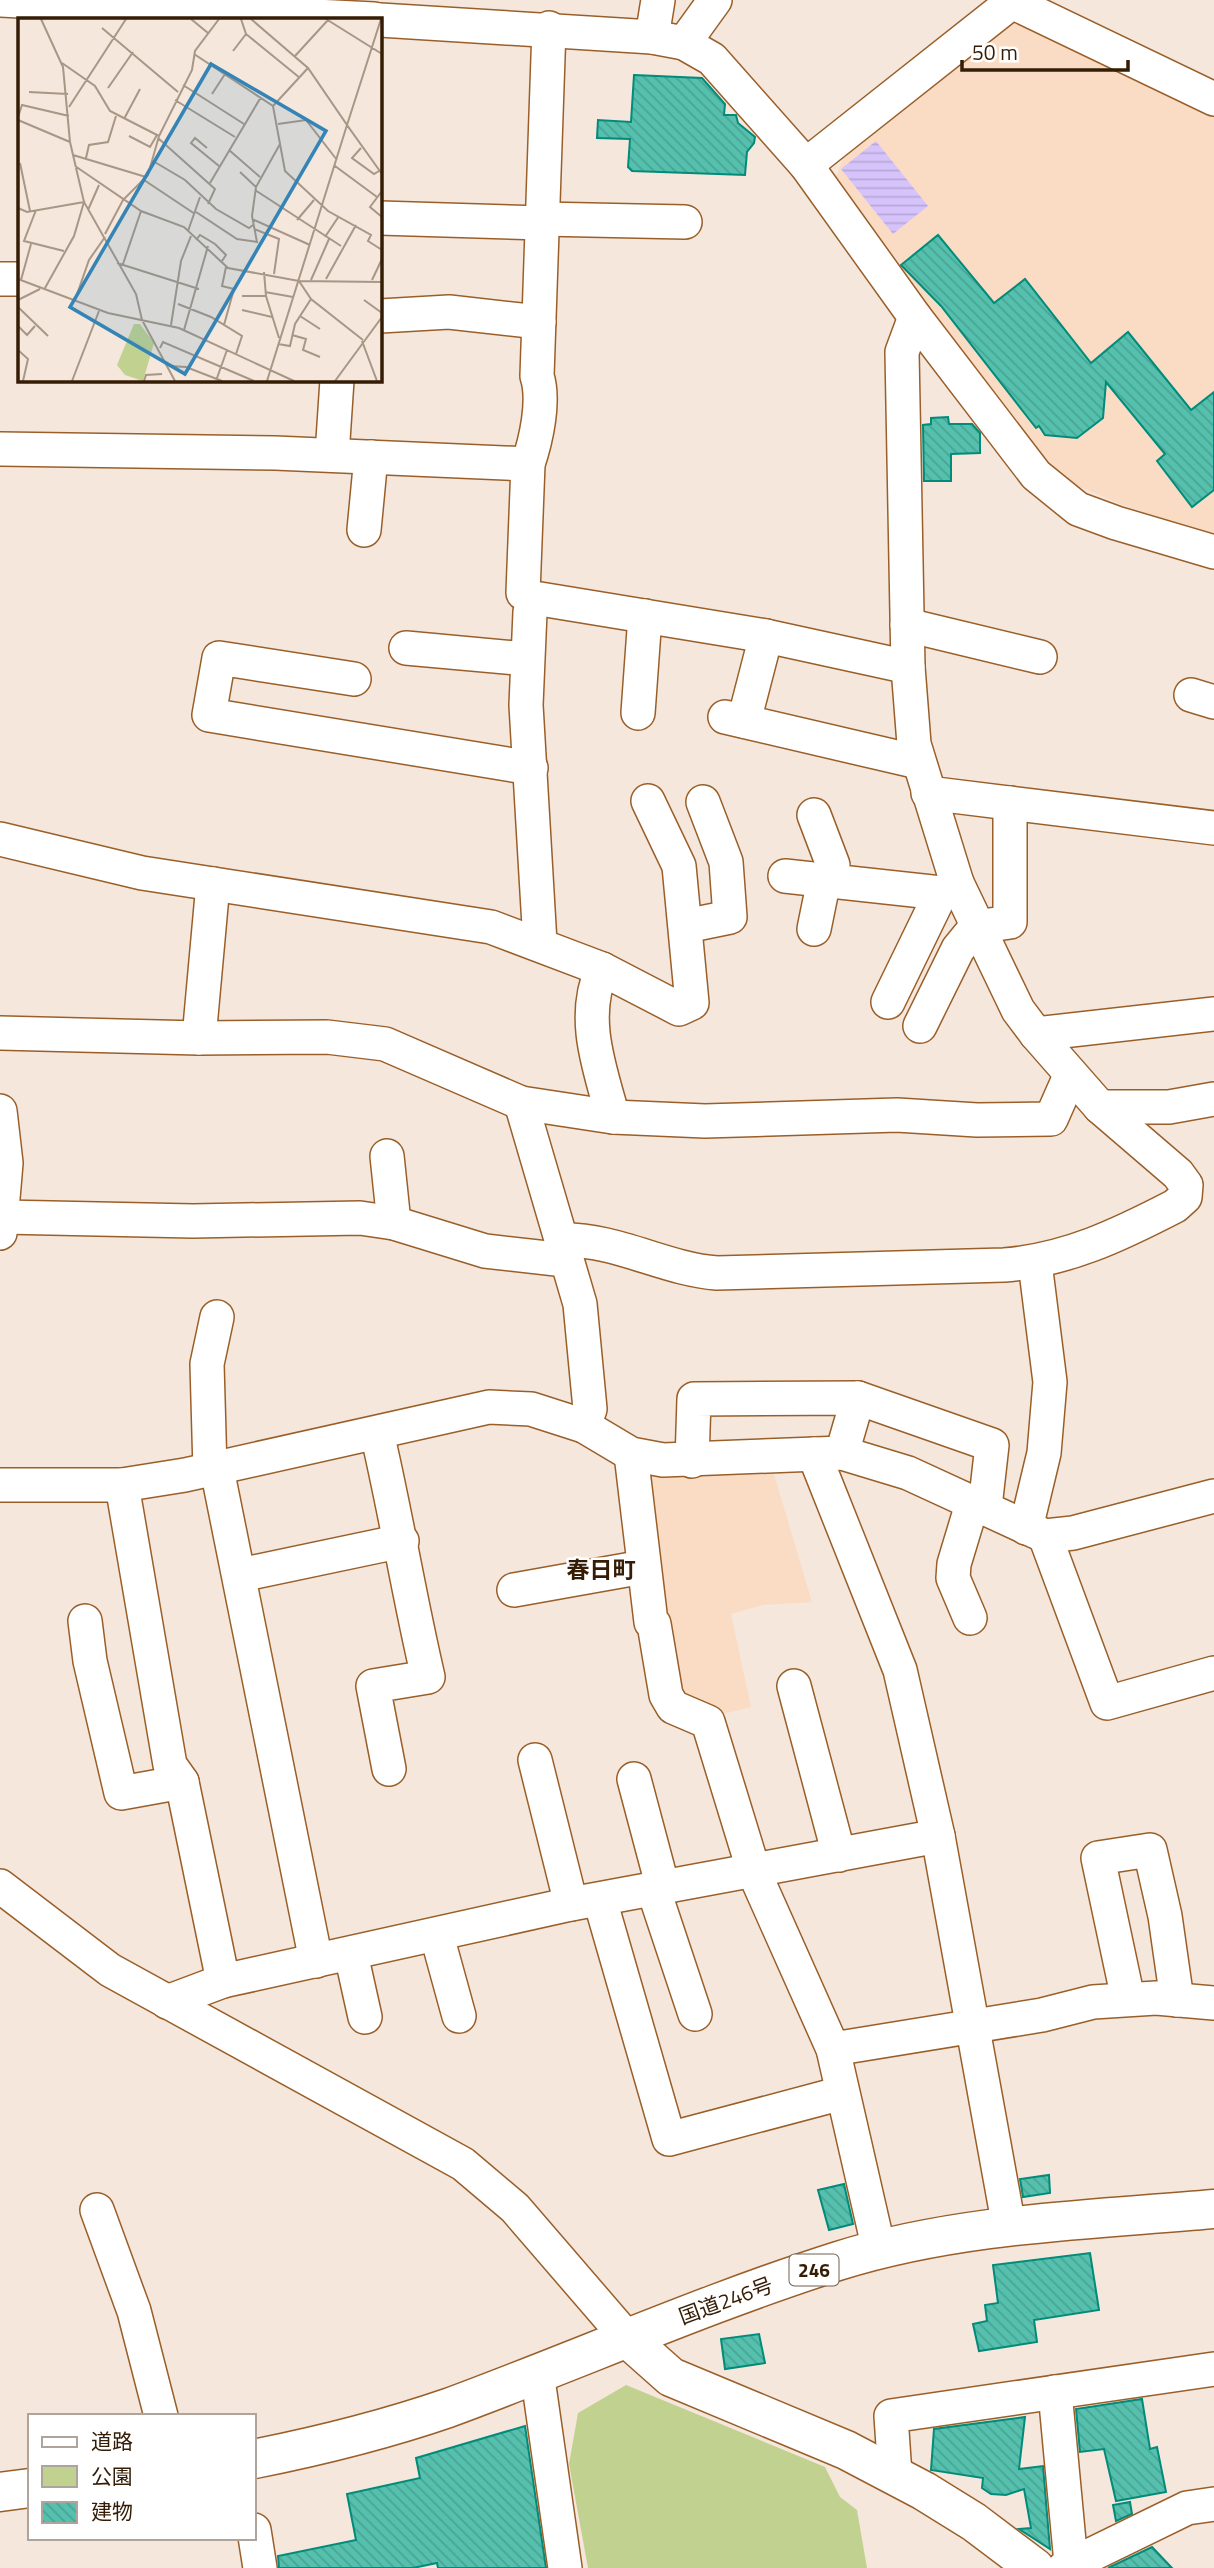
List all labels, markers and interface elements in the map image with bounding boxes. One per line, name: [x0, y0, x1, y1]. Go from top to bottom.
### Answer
inset map: [18, 18, 382, 382]
scale bar: [962, 28, 1128, 72]
text: 50 m: [972, 36, 1018, 68]
district label: 春日町: [567, 1552, 636, 1587]
road number: 246: [790, 2254, 838, 2286]
street label: 国道246号: [674, 2268, 777, 2332]
legend: [28, 2414, 256, 2540]
text: 道路: [91, 2425, 133, 2457]
text: 公園: [91, 2460, 133, 2492]
text: 建物: [91, 2495, 133, 2527]

